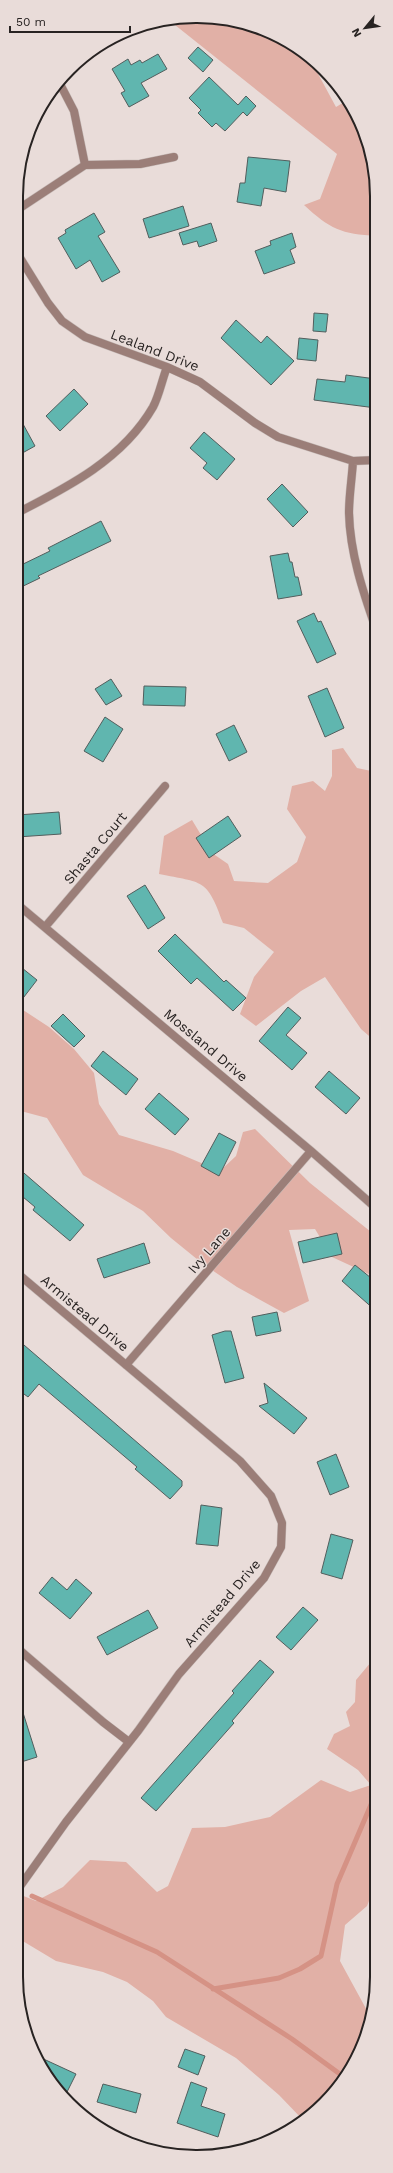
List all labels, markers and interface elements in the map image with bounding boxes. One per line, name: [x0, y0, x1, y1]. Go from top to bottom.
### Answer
scale bar: [10, 8, 130, 34]
north arrow: [345, 8, 385, 48]
text: 50 m: [16, 15, 46, 29]
text: N: [349, 26, 364, 39]
street label: Lealand Drive: [109, 326, 201, 374]
street label: Shasta Court: [60, 809, 130, 887]
street label: Mossland Drive: [161, 1005, 251, 1085]
street label: Ivy Lane: [185, 1224, 233, 1276]
street label: Armistead Drive: [38, 1272, 132, 1354]
street label: Armistead Drive: [181, 1556, 263, 1650]

